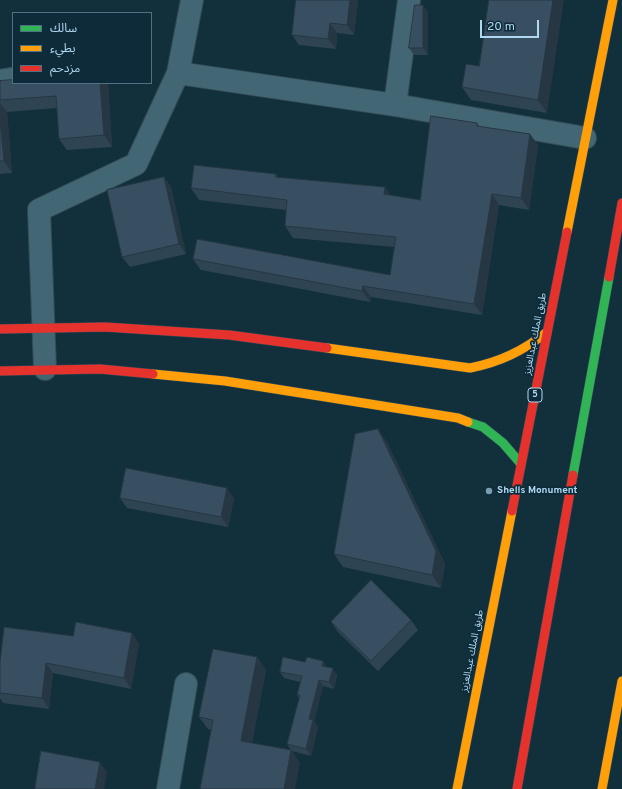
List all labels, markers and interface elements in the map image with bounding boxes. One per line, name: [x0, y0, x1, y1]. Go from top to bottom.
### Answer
legend: [12, 12, 152, 84]
scale bar: [482, 12, 541, 38]
text: 20 m: [487, 19, 515, 35]
text: سالك: [50, 21, 77, 37]
text: بطيء: [50, 41, 76, 57]
text: مزدحم: [50, 61, 80, 77]
street label: طريق الملك عبدالعزيز: [522, 292, 550, 376]
road number: 5: [528, 388, 542, 402]
place label: Shells Monument: [497, 485, 578, 497]
marker: Shells Monument: [484, 486, 494, 496]
street label: طريق الملك عبدالعزيز: [459, 609, 487, 693]

